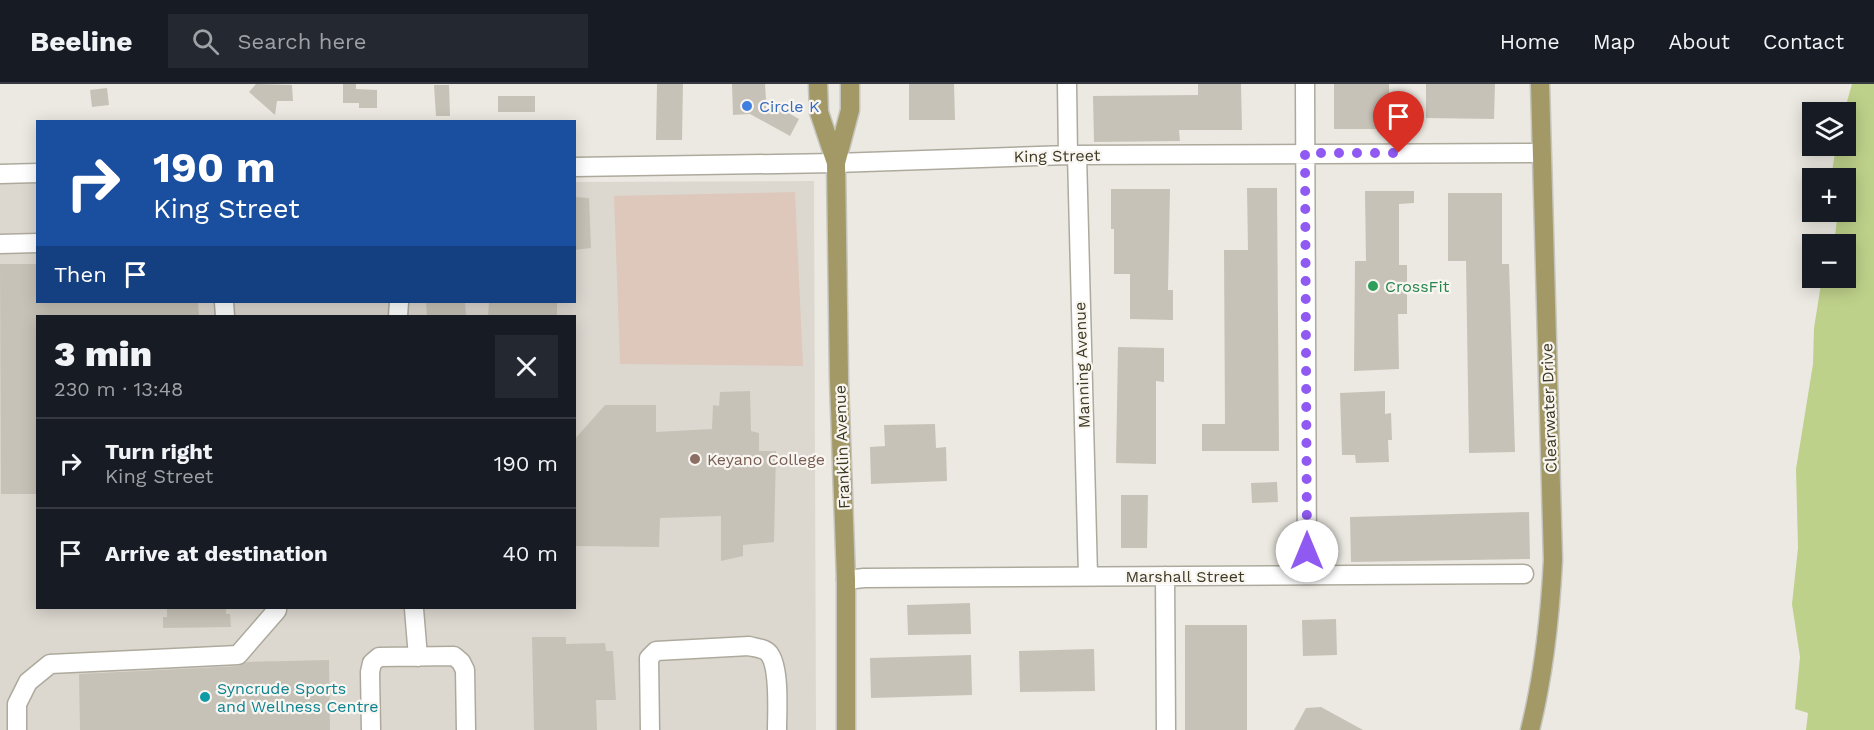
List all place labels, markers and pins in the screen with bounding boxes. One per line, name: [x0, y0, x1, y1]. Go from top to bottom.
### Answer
pin: [1373, 91, 1424, 153]
place label: Circle K: [759, 97, 820, 116]
marker: Circle K: [740, 99, 754, 113]
place label: CrossFit: [1385, 277, 1450, 296]
marker: CrossFit: [1366, 279, 1380, 293]
place label: Keyano College: [707, 450, 825, 469]
marker: Keyano College: [688, 452, 702, 466]
place label: Syncrude Sports and Wellness Centre: [217, 679, 379, 716]
marker: Syncrude Sports and Wellness Centre: [198, 690, 212, 704]

